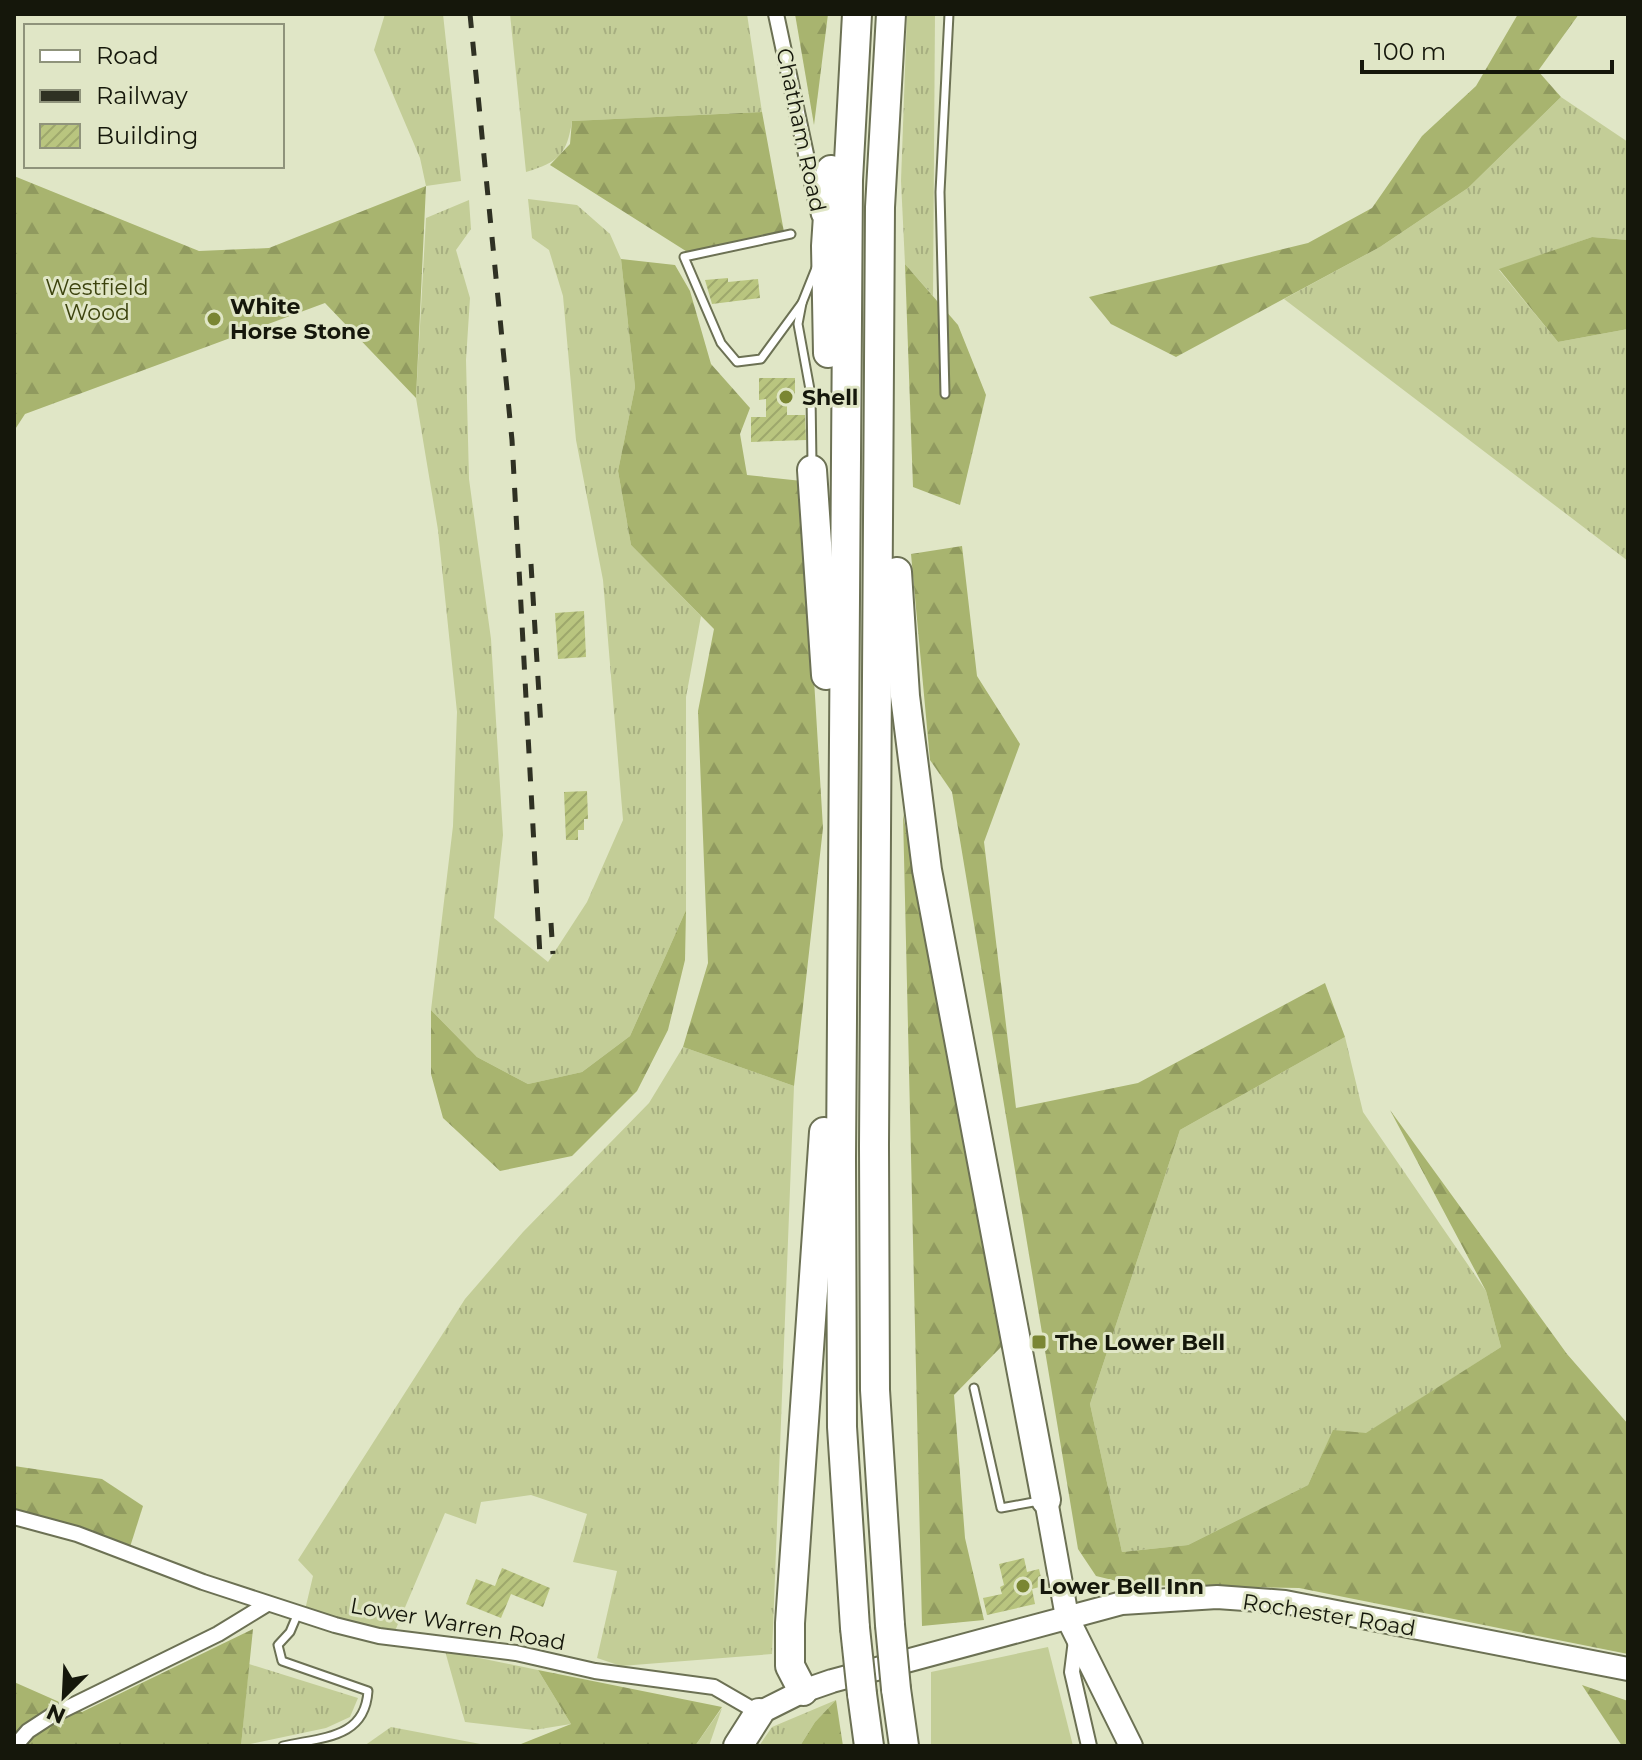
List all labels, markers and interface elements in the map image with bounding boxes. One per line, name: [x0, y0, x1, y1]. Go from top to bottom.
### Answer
legend: [24, 24, 284, 168]
scale bar: [1362, 24, 1612, 74]
text: 100 m: [1374, 37, 1446, 66]
text: Road: [96, 41, 159, 70]
street label: Chatham Road: [770, 46, 832, 214]
text: Railway: [96, 81, 188, 110]
text: Building: [96, 121, 199, 150]
park label: Westfield Wood: [45, 274, 149, 326]
place label: White Horse Stone: [230, 293, 370, 345]
marker: White Horse Stone: [205, 310, 223, 328]
place label: Shell: [802, 384, 858, 411]
marker: Shell: [777, 388, 795, 406]
place label: The Lower Bell: [1055, 1329, 1225, 1356]
marker: The Lower Bell: [1030, 1333, 1048, 1351]
place label: Lower Bell Inn: [1039, 1573, 1204, 1600]
marker: Lower Bell Inn: [1014, 1577, 1032, 1595]
street label: Rochester Road: [1241, 1588, 1417, 1642]
street label: Lower Warren Road: [348, 1592, 568, 1656]
north arrow: [24, 1656, 104, 1736]
text: N: [42, 1698, 70, 1730]

